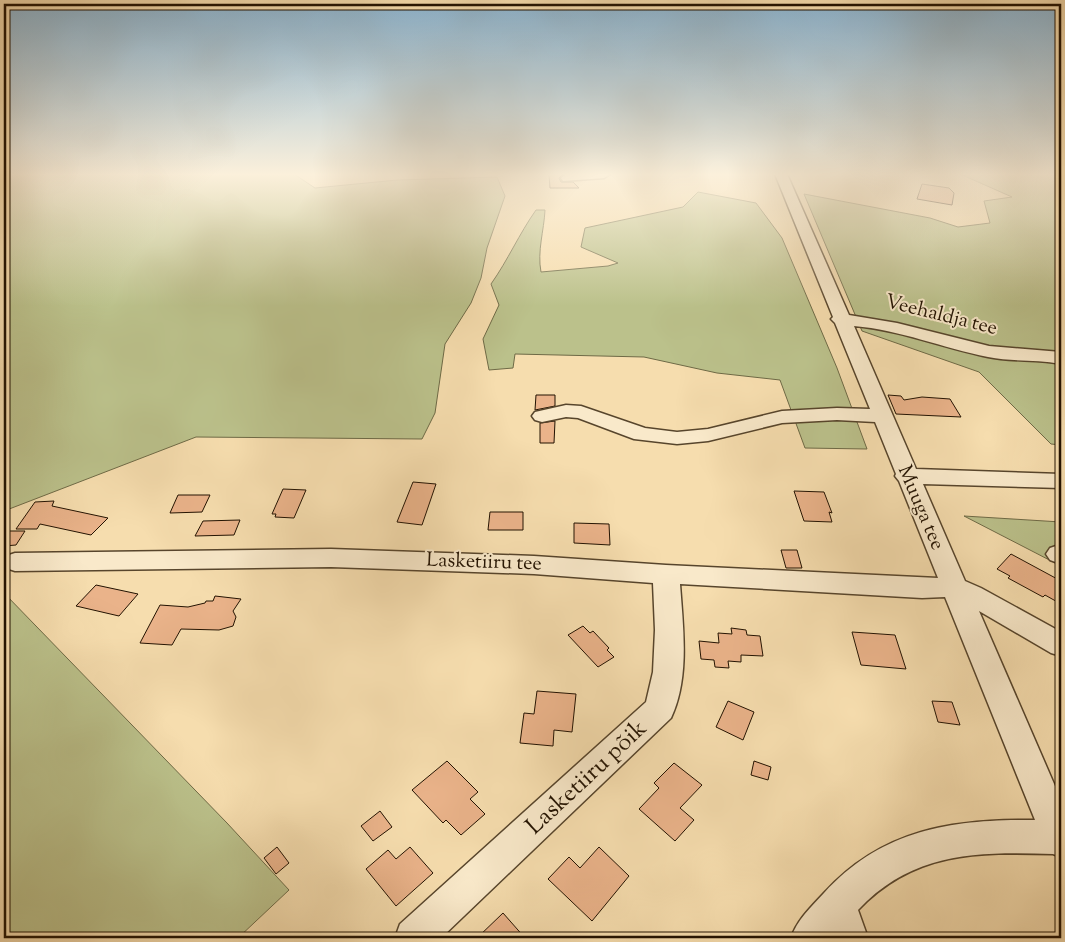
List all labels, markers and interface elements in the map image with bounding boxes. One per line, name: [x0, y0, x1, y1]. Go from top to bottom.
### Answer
street label: Veehaldja tee: [882, 288, 1000, 344]
street label: Muuga tee: [889, 461, 951, 555]
street label: Lasketiiru tee: [426, 546, 542, 580]
street label: Lasketiiru põik: [519, 713, 655, 843]

